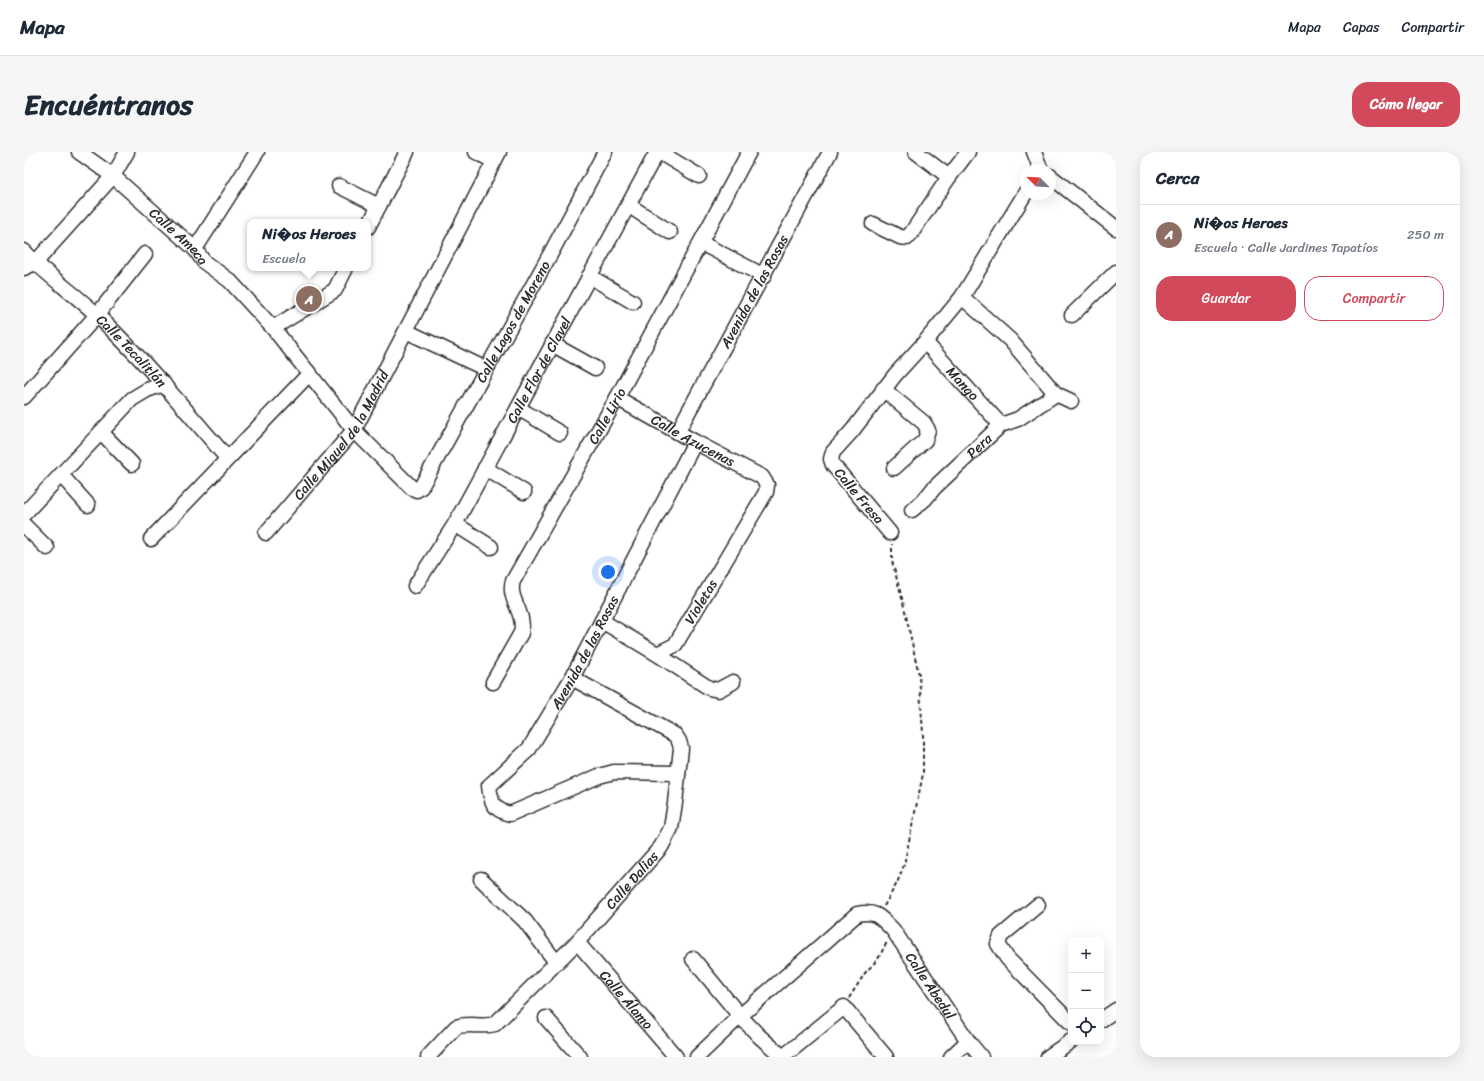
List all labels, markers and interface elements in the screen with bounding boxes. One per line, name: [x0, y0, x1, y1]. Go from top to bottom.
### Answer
text: Mapa: [20, 11, 65, 44]
text: Mapa: [1288, 15, 1321, 40]
text: Capas: [1343, 15, 1380, 40]
text: Compartir: [1402, 15, 1464, 40]
text: Encuéntranos: [24, 80, 193, 129]
button: Cómo llegar: [1352, 82, 1460, 127]
text: Cerca: [1156, 163, 1199, 193]
north arrow: [1020, 164, 1056, 200]
street label: Calle Ameca: [143, 201, 215, 270]
text: Ni�os Heroes: [1194, 210, 1288, 236]
popup: [247, 219, 371, 271]
text: Ni�os Heroes: [262, 221, 356, 247]
text: A: [1165, 223, 1173, 246]
text: 250 m: [1407, 223, 1444, 246]
street label: Avenida de las Rosas: [712, 229, 796, 354]
text: Escuela · Calle Jardines Tapatíos: [1194, 236, 1378, 259]
text: Escuela: [262, 247, 306, 270]
street label: Calle Lagos de Moreno: [469, 256, 557, 387]
button: Guardar: [1156, 276, 1296, 321]
button: Compartir: [1304, 276, 1444, 321]
pin: A: [296, 284, 322, 314]
street label: Calle Tecalitlán: [90, 308, 174, 394]
street label: Calle Flor de Clavel: [500, 311, 578, 428]
street label: Mango: [940, 360, 986, 407]
street label: Calle Miguel de la Madrid: [287, 364, 396, 506]
street label: Calle Lirio: [581, 383, 633, 449]
street label: Calle Azucenas: [646, 407, 740, 473]
street label: Pera: [960, 426, 999, 465]
street label: Calle Fresa: [828, 462, 890, 530]
your location: [598, 562, 618, 582]
street label: Violetas: [678, 574, 724, 629]
street label: Avenida de las Rosas: [543, 590, 626, 715]
street label: Calle Dalias: [599, 845, 665, 915]
map controls: [1068, 937, 1104, 1045]
button: +: [1068, 937, 1104, 973]
street label: Calle Abedul: [899, 947, 963, 1025]
street label: Calle Álamo: [593, 964, 660, 1035]
button: −: [1068, 973, 1104, 1009]
button: locate: [1068, 1009, 1104, 1045]

